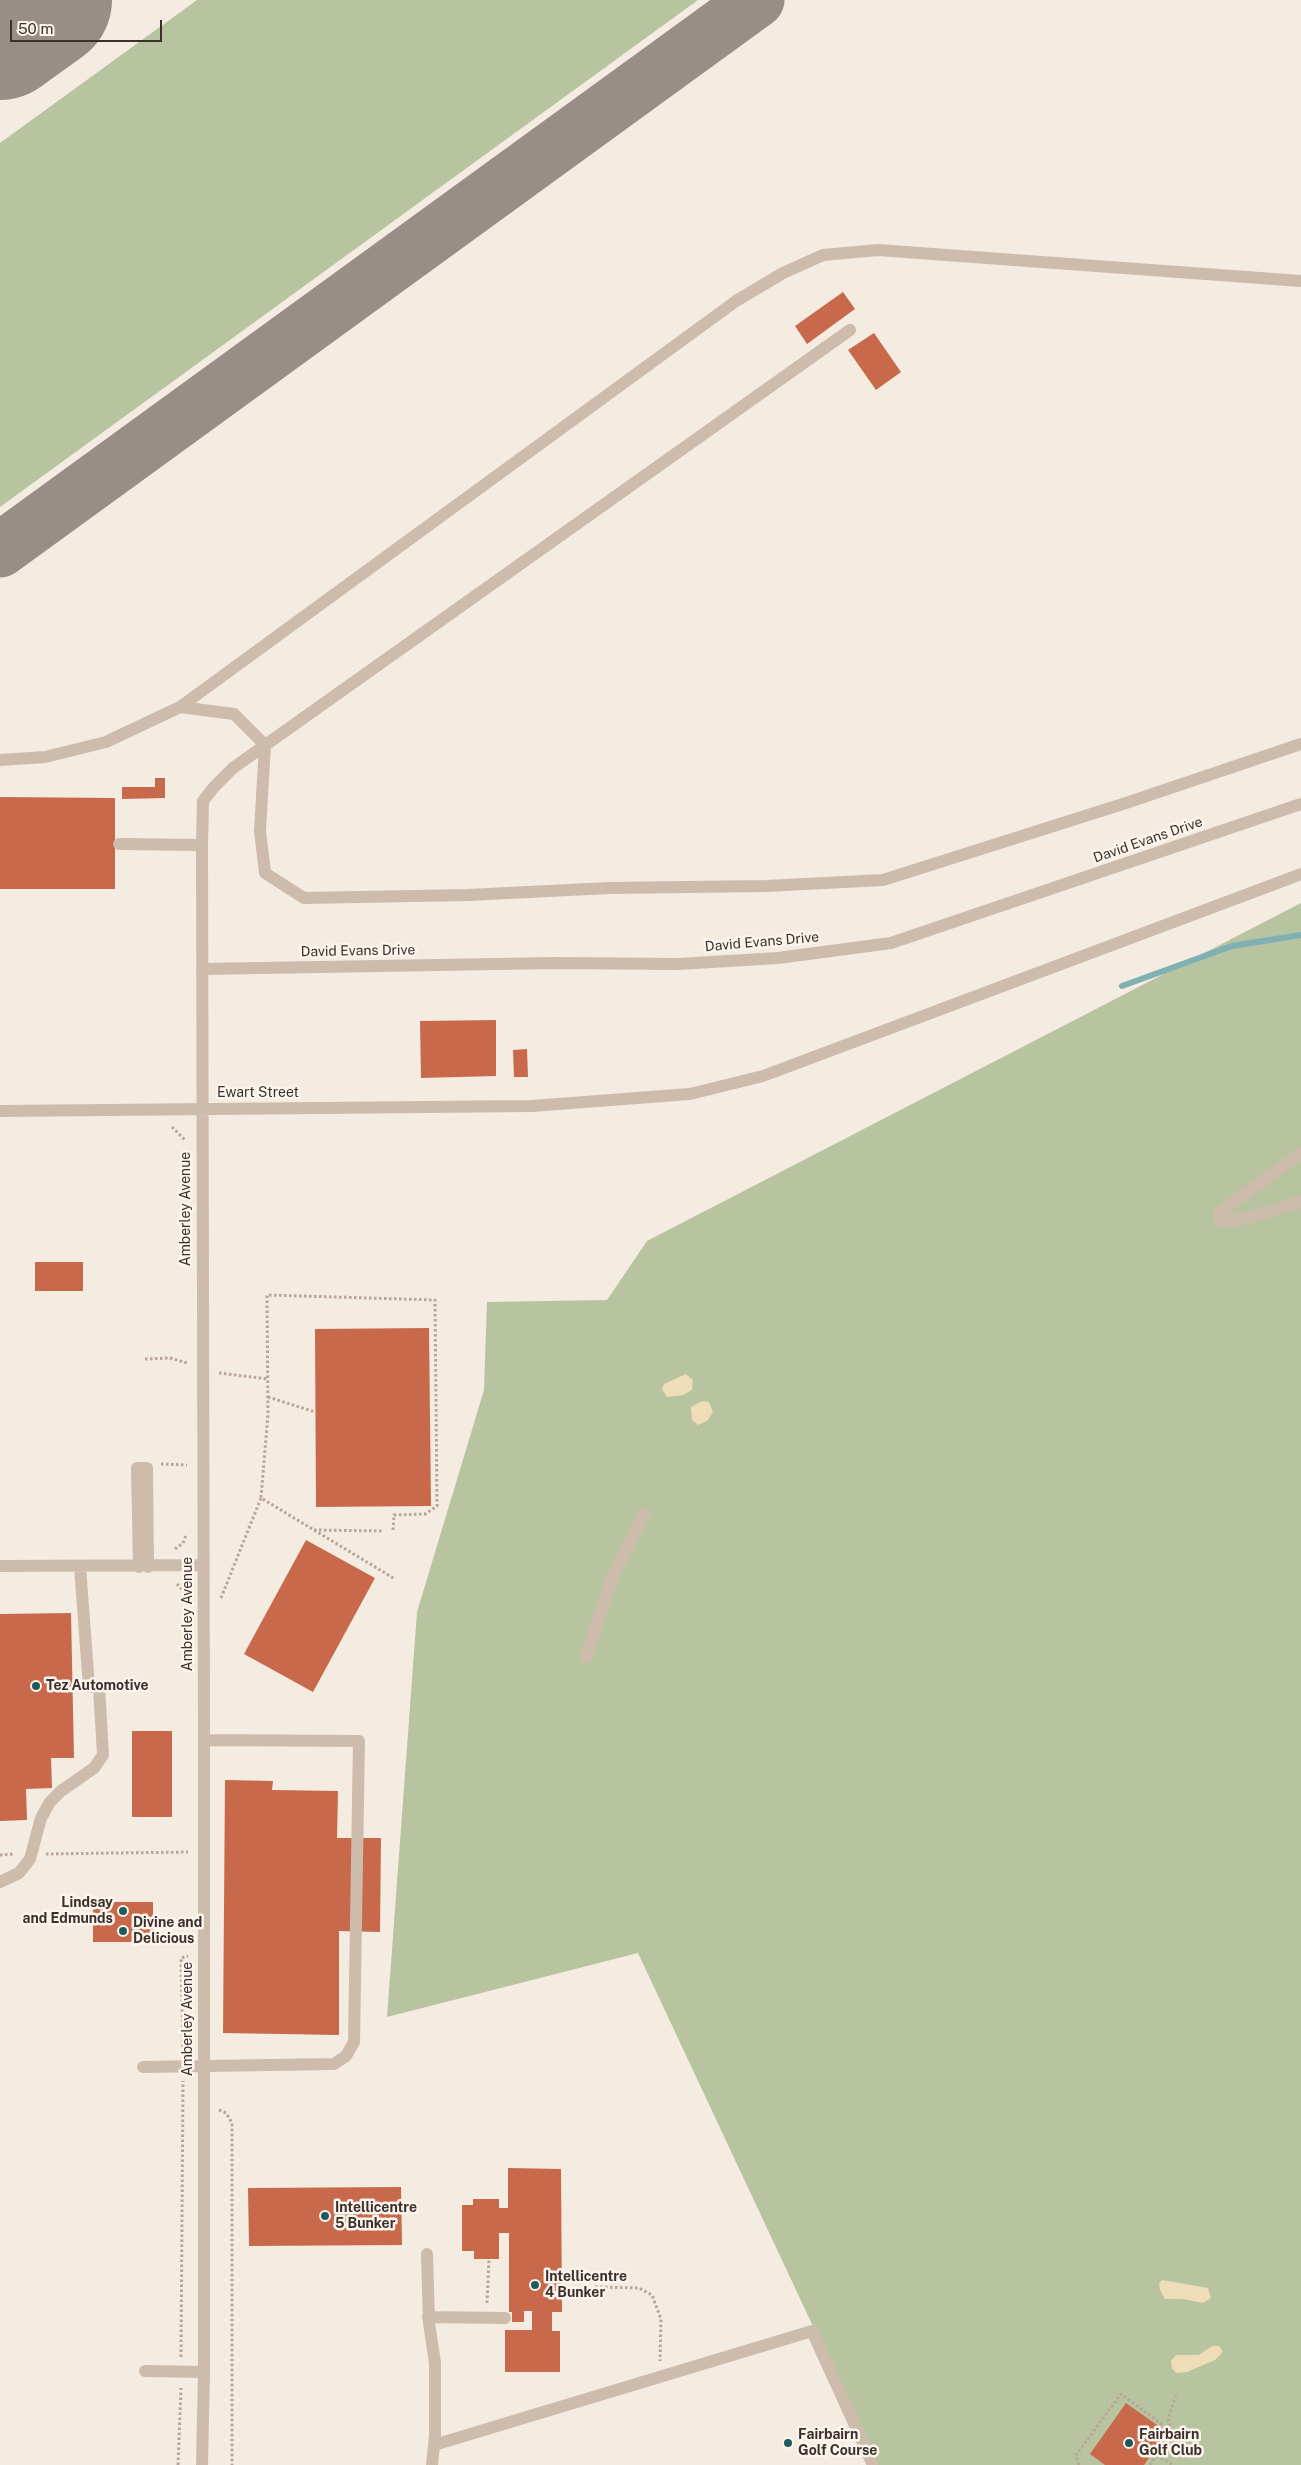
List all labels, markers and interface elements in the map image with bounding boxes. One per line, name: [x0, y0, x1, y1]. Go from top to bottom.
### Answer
scale bar: [12, 10, 165, 42]
text: 50 m: [18, 20, 53, 37]
street label: David Evans Drive: [1091, 813, 1205, 867]
street label: David Evans Drive: [704, 929, 820, 955]
street label: David Evans Drive: [301, 942, 415, 960]
street label: Ewart Street: [217, 1085, 299, 1101]
street label: Amberley Avenue: [178, 1152, 194, 1266]
street label: Amberley Avenue: [180, 1557, 196, 1671]
place label: Tez Automotive: [46, 1678, 149, 1694]
marker: Tez Automotive: [30, 1680, 42, 1692]
place label: Lindsay and Edmunds: [23, 1895, 113, 1928]
marker: Lindsay and Edmunds: [117, 1905, 129, 1917]
place label: Divine and Delicious: [133, 1915, 202, 1948]
marker: Divine and Delicious: [117, 1925, 129, 1937]
street label: Amberley Avenue: [180, 1962, 196, 2076]
place label: Intellicentre 5 Bunker: [335, 2200, 417, 2232]
marker: Intellicentre 5 Bunker: [319, 2210, 331, 2222]
place label: Intellicentre 4 Bunker: [545, 2269, 627, 2302]
marker: Intellicentre 4 Bunker: [529, 2279, 541, 2291]
place label: Fairbairn Golf Course: [798, 2427, 877, 2460]
place label: Fairbairn Golf Club: [1139, 2427, 1202, 2460]
marker: Fairbairn Golf Course: [782, 2437, 794, 2449]
marker: Fairbairn Golf Club: [1123, 2437, 1135, 2449]

